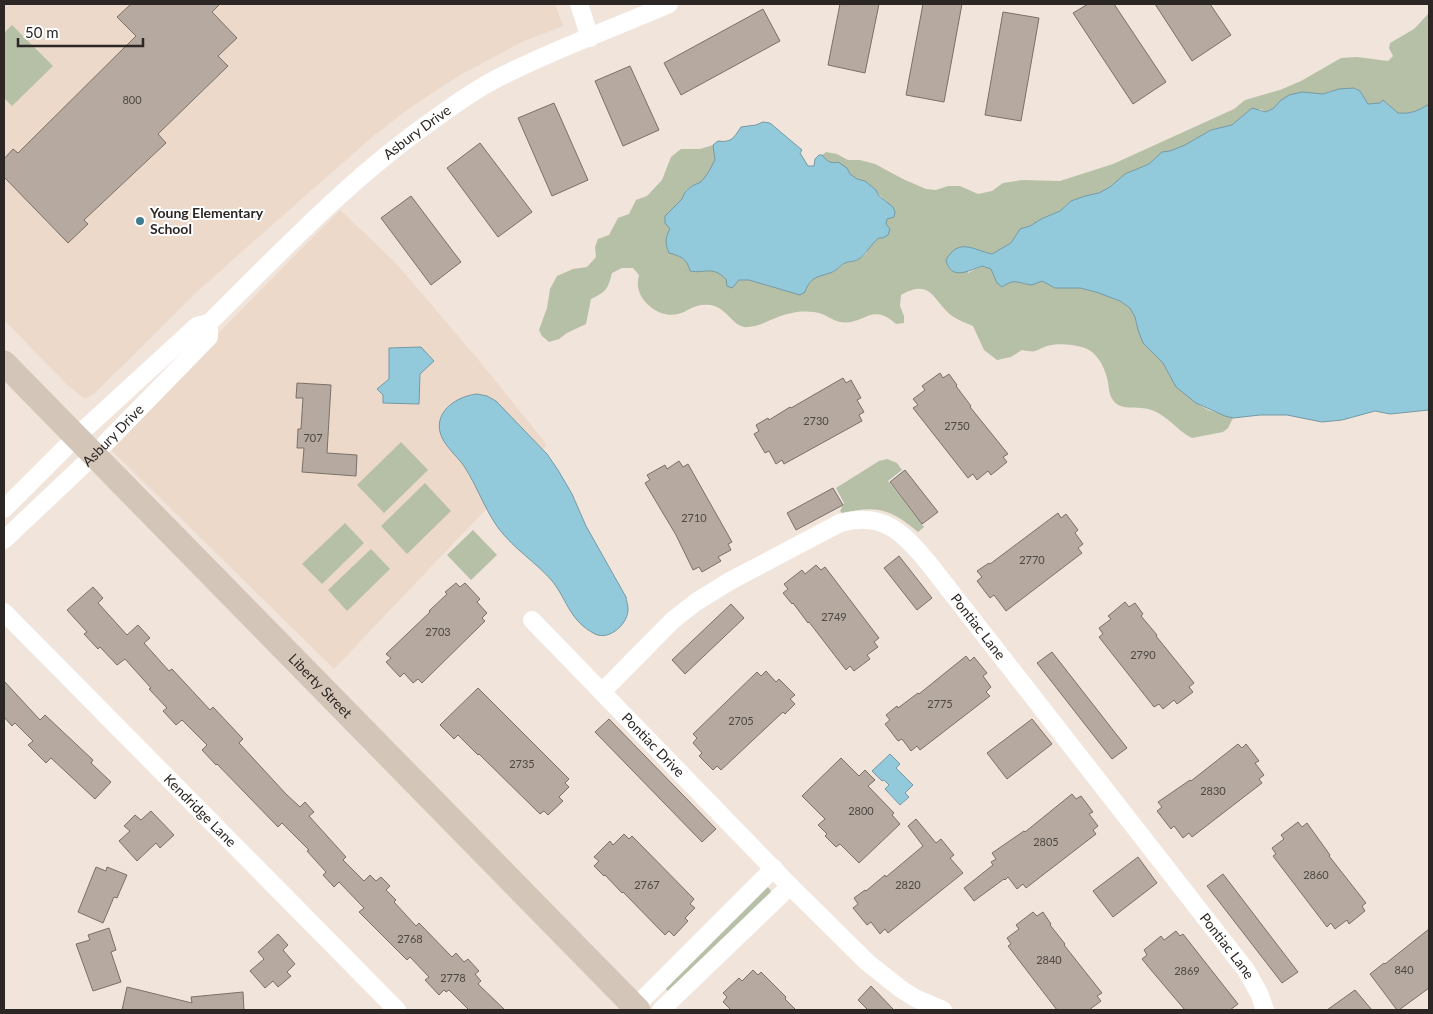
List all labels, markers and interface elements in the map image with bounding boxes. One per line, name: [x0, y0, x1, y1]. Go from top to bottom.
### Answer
scale bar: [18, 15, 142, 47]
text: 50 m: [25, 23, 59, 41]
house number: 800: [122, 93, 142, 106]
street label: Asbury Drive: [379, 101, 454, 163]
place label: Young Elementary School: [149, 204, 264, 237]
marker: Young Elementary School: [134, 215, 146, 227]
street label: Asbury Drive: [78, 401, 147, 470]
house number: 2730: [803, 414, 829, 427]
house number: 2750: [944, 419, 970, 432]
house number: 707: [303, 431, 323, 444]
house number: 2710: [681, 511, 707, 524]
house number: 2770: [1019, 553, 1045, 566]
street label: Pontiac Lane: [948, 590, 1010, 663]
house number: 2749: [821, 610, 847, 623]
house number: 2703: [425, 625, 451, 638]
house number: 2790: [1130, 648, 1156, 661]
street label: Liberty Street: [285, 650, 356, 721]
house number: 2775: [927, 697, 953, 710]
street label: Pontiac Drive: [619, 709, 689, 780]
house number: 2705: [728, 714, 754, 727]
house number: 2735: [509, 757, 535, 770]
street label: Kendridge Lane: [161, 770, 240, 850]
house number: 2830: [1200, 784, 1226, 797]
house number: 2800: [848, 804, 874, 817]
house number: 2805: [1033, 835, 1059, 848]
house number: 2860: [1303, 868, 1329, 881]
house number: 2767: [634, 878, 660, 891]
house number: 2820: [895, 878, 921, 891]
street label: Pontiac Lane: [1197, 909, 1258, 982]
house number: 2768: [397, 932, 423, 945]
house number: 2840: [1036, 953, 1062, 966]
house number: 840: [1394, 963, 1414, 976]
house number: 2869: [1174, 964, 1200, 977]
house number: 2778: [440, 971, 466, 984]

